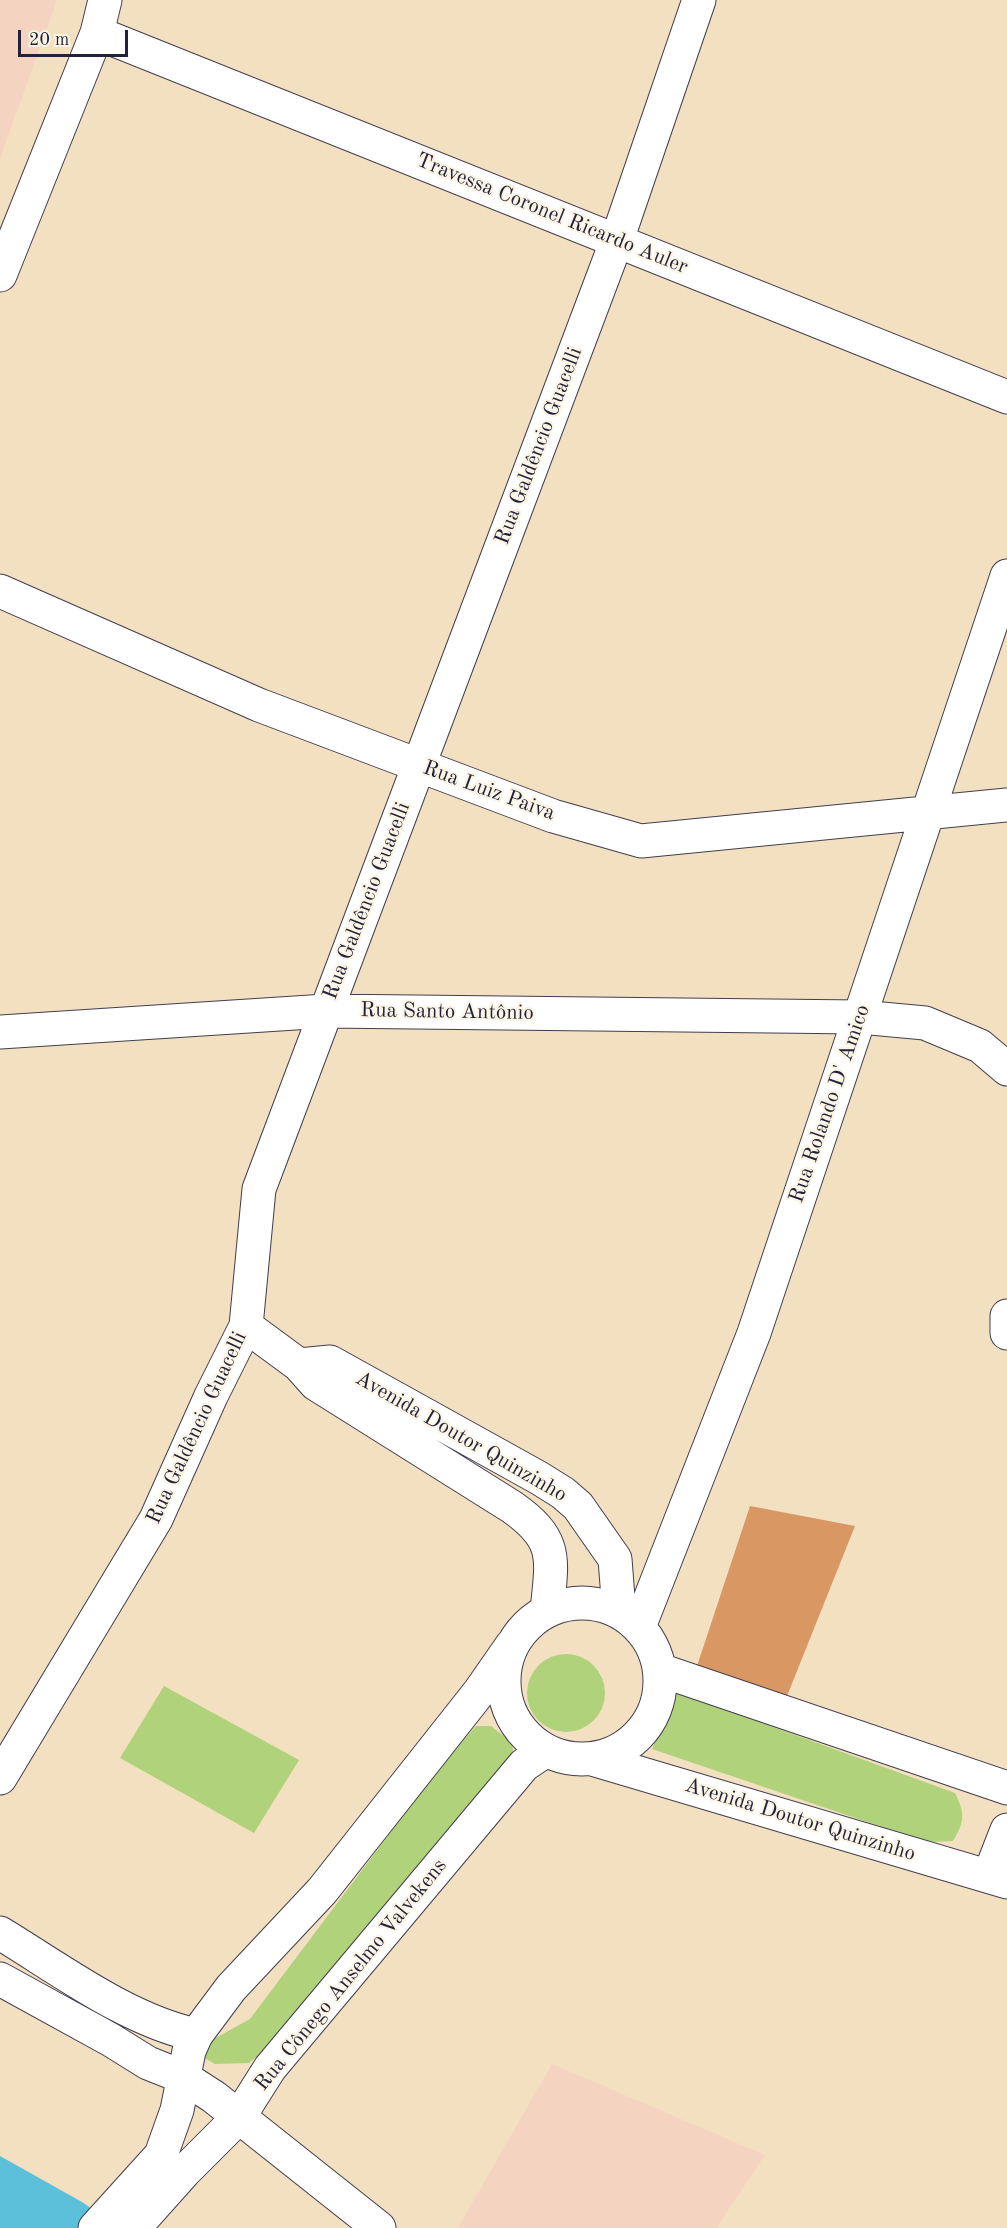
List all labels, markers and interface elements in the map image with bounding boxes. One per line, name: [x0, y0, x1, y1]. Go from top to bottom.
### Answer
scale bar: [21, 18, 130, 56]
text: 20 m: [29, 31, 69, 49]
street label: Travessa Coronel Ricardo Auler: [412, 148, 692, 280]
street label: Rua Galdêncio Guacelli: [490, 344, 588, 548]
street label: Rua Luiz Paiva: [419, 755, 559, 827]
street label: Rua Galdêncio Guacelli: [318, 799, 416, 1003]
street label: Rua Santo Antônio: [360, 998, 534, 1026]
street label: Rua Rolando D' Amico: [784, 1002, 876, 1206]
street label: Rua Galdêncio Guacelli: [141, 1328, 253, 1528]
street label: Avenida Doutor Quinzinho: [351, 1366, 571, 1508]
street label: Avenida Doutor Quinzinho: [682, 1773, 918, 1867]
street label: Rua Cônego Anselmo Valvekens: [249, 1854, 453, 2096]

